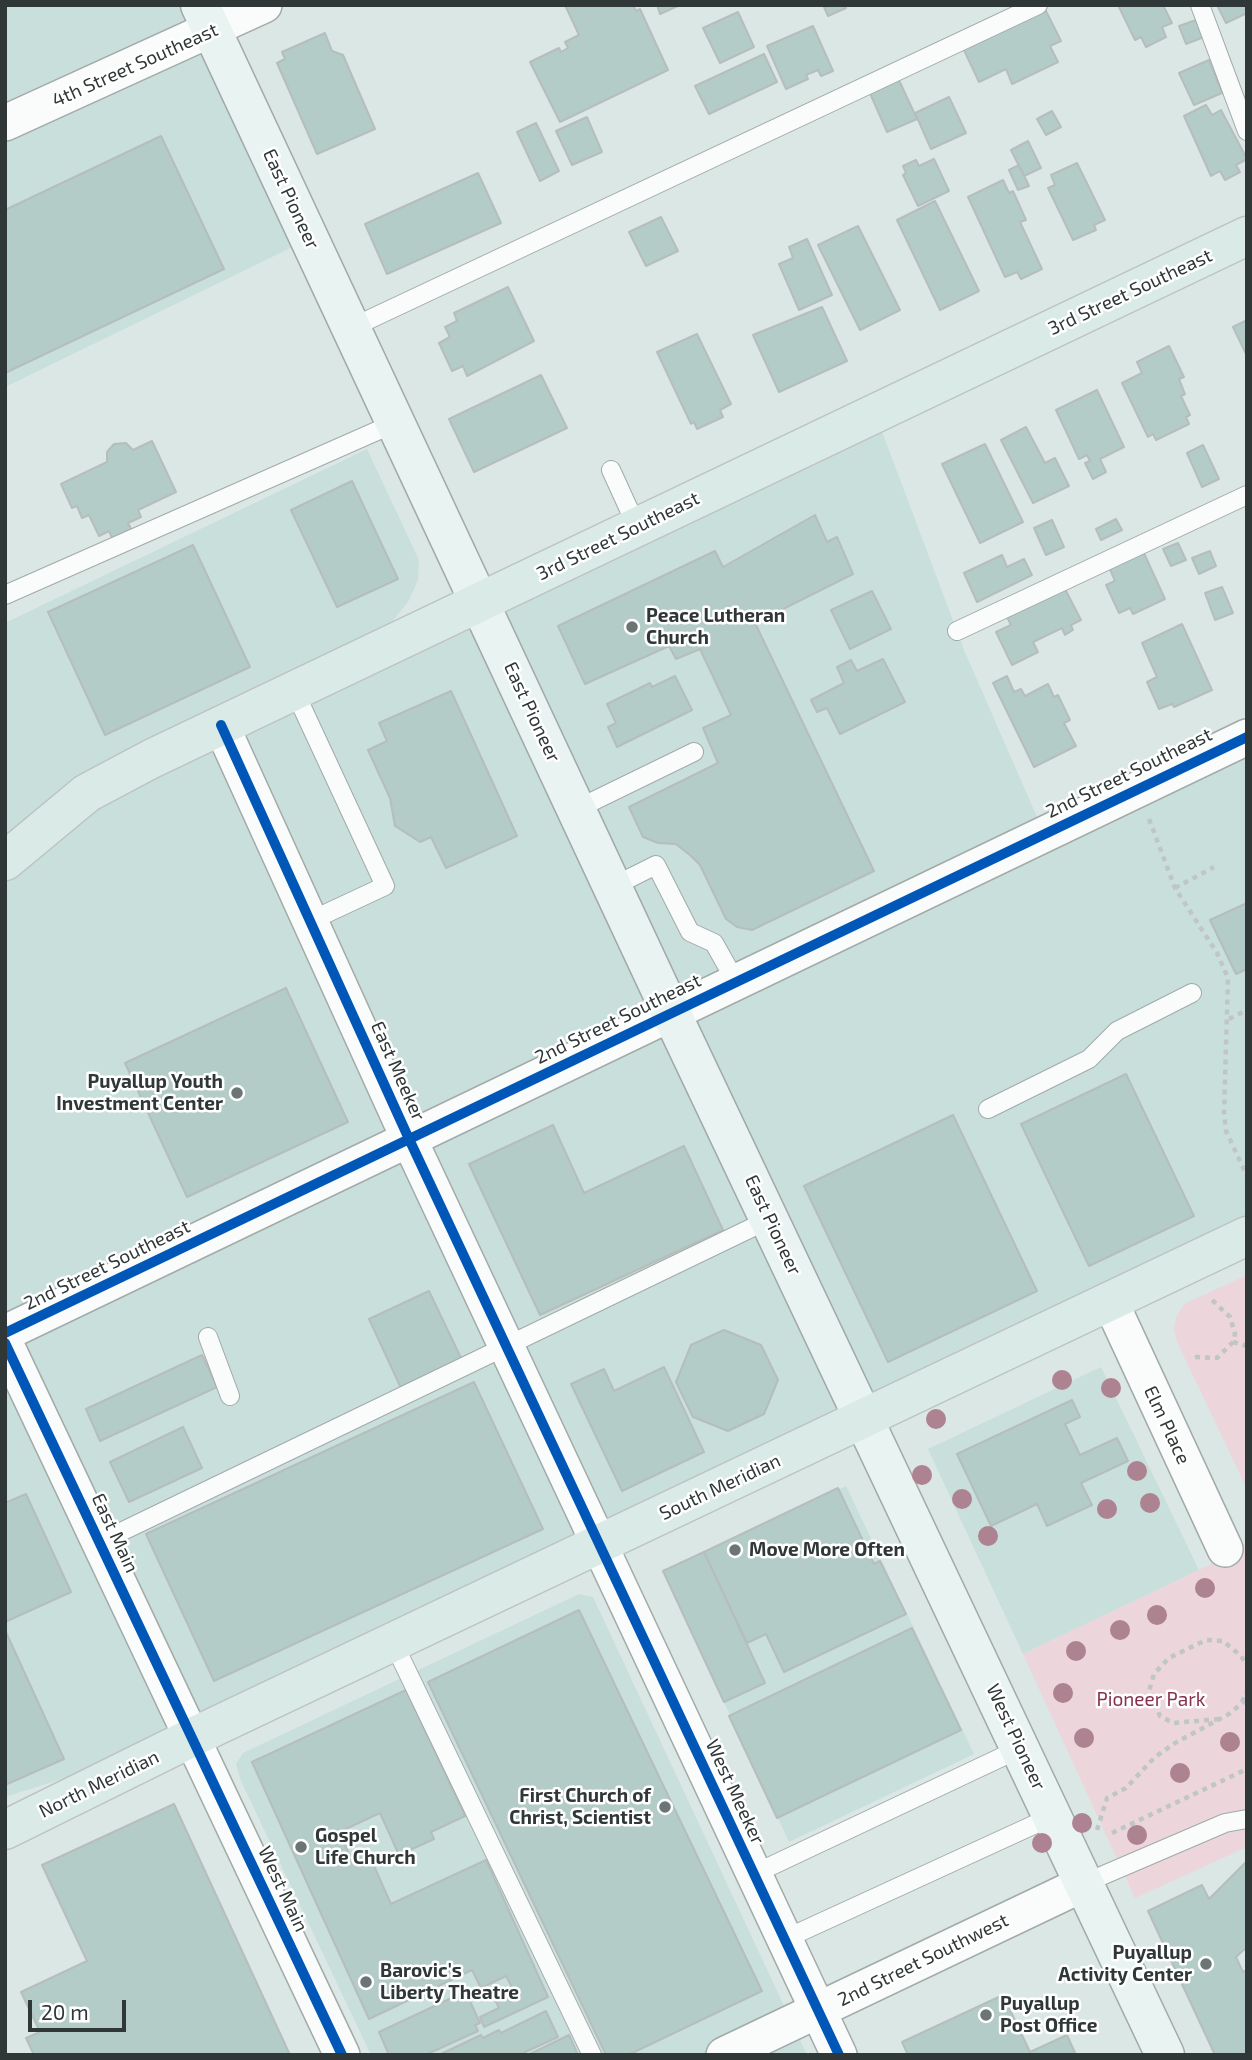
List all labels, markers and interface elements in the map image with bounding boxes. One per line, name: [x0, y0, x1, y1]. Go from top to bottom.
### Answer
street label: 4th Street Southeast: [48, 18, 222, 112]
street label: East Pioneer: [258, 145, 324, 253]
street label: 3rd Street Southeast: [1044, 244, 1216, 340]
street label: 3rd Street Southeast: [533, 487, 703, 585]
place label: Peace Lutheran Church: [646, 605, 785, 649]
marker: Peace Lutheran Church: [624, 619, 640, 635]
street label: East Pioneer: [499, 658, 565, 766]
street label: 2nd Street Southeast: [1042, 723, 1216, 823]
street label: 2nd Street Southeast: [531, 969, 705, 1069]
street label: East Meeker: [366, 1018, 430, 1124]
place label: Puyallup Youth Investment Center: [56, 1071, 223, 1115]
marker: Puyallup Youth Investment Center: [229, 1085, 245, 1101]
street label: East Pioneer: [740, 1171, 806, 1279]
street label: 2nd Street Southeast: [20, 1215, 194, 1315]
street label: Elm Place: [1139, 1382, 1195, 1468]
street label: South Meridian: [656, 1449, 784, 1525]
street label: East Main: [87, 1490, 143, 1576]
place label: Move More Often: [749, 1539, 905, 1561]
marker: Move More Often: [727, 1542, 743, 1558]
street label: West Pioneer: [981, 1680, 1051, 1794]
park label: Pioneer Park: [1097, 1689, 1205, 1711]
street label: West Meeker: [701, 1736, 769, 1848]
street label: North Meridian: [35, 1745, 163, 1823]
place label: First Church of Christ, Scientist: [509, 1785, 651, 1829]
marker: First Church of Christ, Scientist: [657, 1799, 673, 1815]
place label: Gospel Life Church: [315, 1825, 416, 1869]
marker: Gospel Life Church: [293, 1839, 309, 1855]
street label: West Main: [253, 1843, 313, 1935]
street label: 2nd Street Southwest: [834, 1909, 1012, 2011]
place label: Puyallup Activity Center: [1058, 1942, 1192, 1986]
marker: Puyallup Activity Center: [1198, 1956, 1214, 1972]
place label: Barovic's Liberty Theatre: [380, 1960, 519, 2004]
marker: Barovic's Liberty Theatre: [358, 1974, 374, 1990]
scale bar: [32, 1986, 130, 2030]
place label: Puyallup Post Office: [1000, 1993, 1097, 2037]
text: 20 m: [41, 1999, 89, 2024]
marker: Puyallup Post Office: [978, 2007, 994, 2023]

